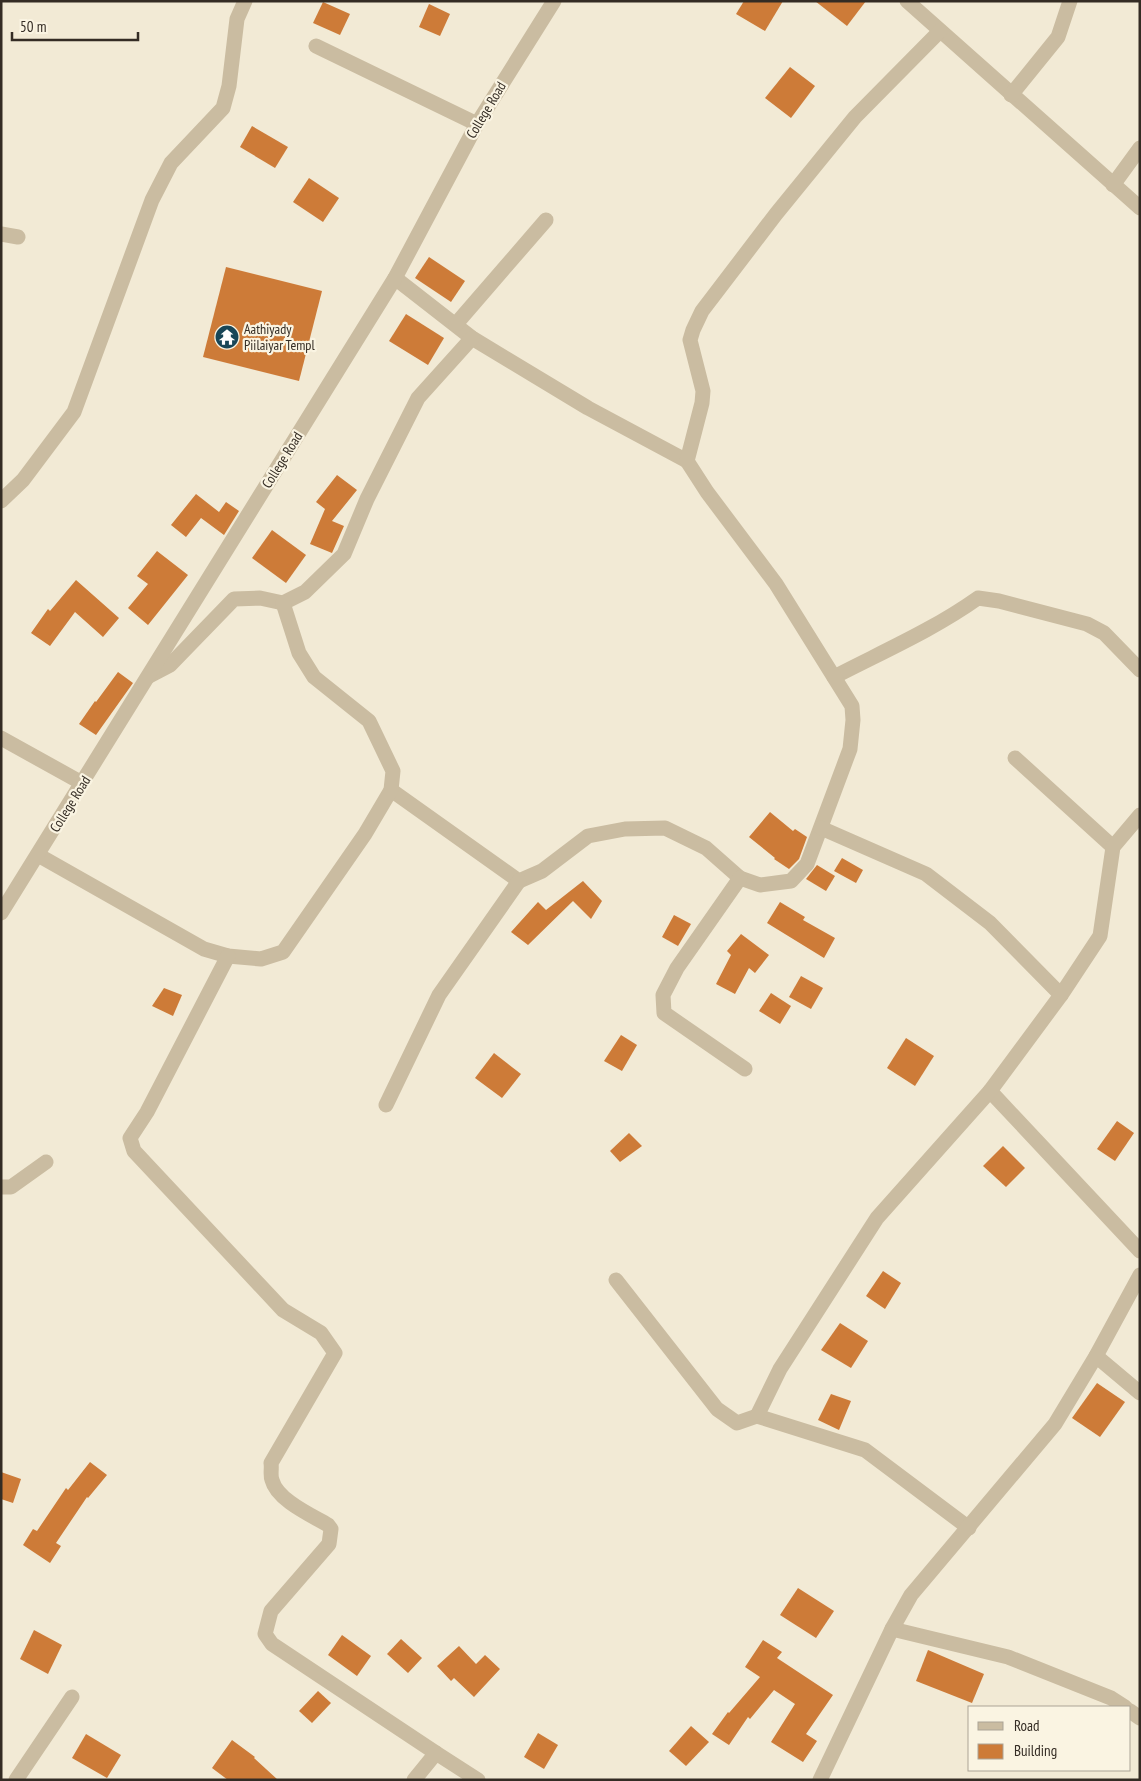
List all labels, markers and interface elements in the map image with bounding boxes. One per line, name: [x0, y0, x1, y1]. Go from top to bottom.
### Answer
scale bar: [12, 10, 139, 42]
text: 50 m: [20, 17, 46, 36]
street label: College Road: [462, 78, 510, 142]
place label: Aathiyady Piilaiyar Templ: [244, 320, 315, 354]
temple icon: Aathiyady Piilaiyar Templ: [214, 324, 240, 350]
street label: College Road: [258, 429, 306, 491]
street label: College Road: [46, 773, 94, 835]
legend: [968, 1706, 1131, 1771]
text: Road: [1014, 1716, 1040, 1735]
text: Building: [1014, 1741, 1057, 1760]

